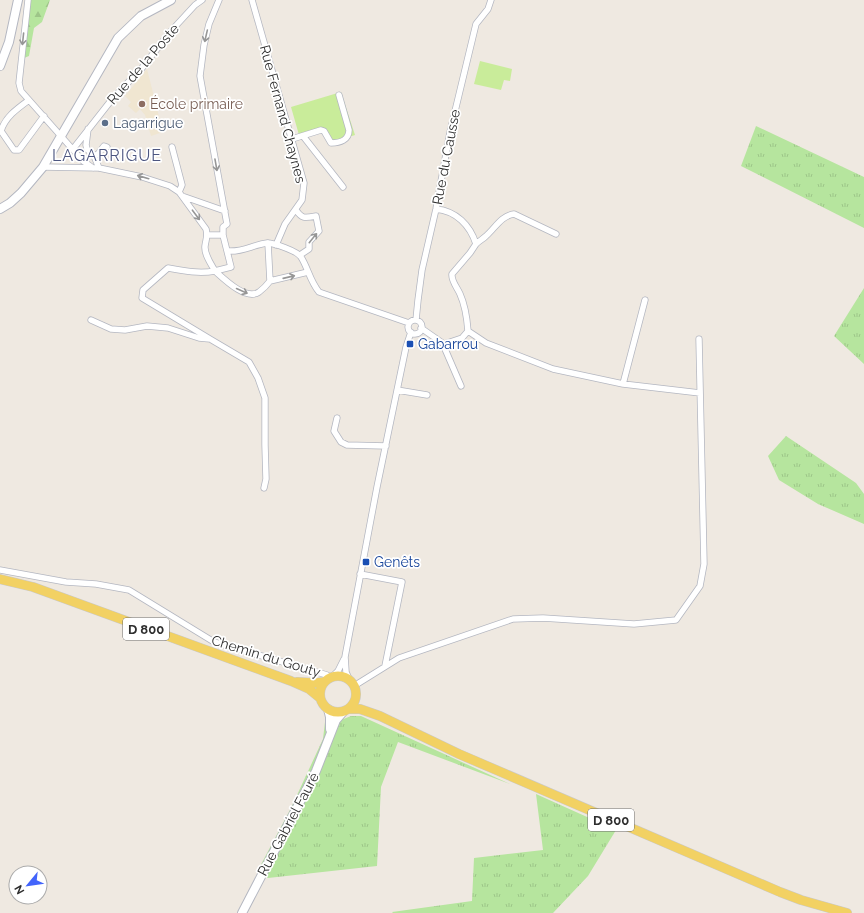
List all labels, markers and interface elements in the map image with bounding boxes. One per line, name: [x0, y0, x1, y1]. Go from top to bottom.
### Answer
street label: Rue de la Poste: [104, 21, 182, 107]
one-way arrow: [201, 30, 209, 43]
one-way arrow: [19, 32, 27, 45]
street label: Rue Fernand Chaynes: [257, 43, 309, 185]
place label: École primaire: [150, 95, 243, 112]
marker: École primaire: [137, 99, 147, 109]
street label: Rue du Causse: [429, 108, 463, 206]
place label: Lagarrigue: [113, 115, 183, 131]
marker: Lagarrigue: [100, 118, 110, 128]
district label: LAGARRIGUE: [52, 146, 162, 165]
one-way arrow: [213, 158, 221, 171]
one-way arrow: [137, 173, 150, 181]
one-way arrow: [192, 210, 200, 221]
one-way arrow: [309, 232, 318, 243]
one-way arrow: [282, 272, 295, 280]
one-way arrow: [236, 288, 248, 295]
place label: Gabarrou: [418, 336, 478, 352]
marker: Gabarrou: [405, 339, 415, 349]
place label: Genêts: [374, 554, 420, 570]
marker: Genêts: [361, 557, 371, 567]
road number: D 800: [123, 618, 169, 640]
street label: Chemin du Gouty: [210, 632, 323, 680]
street label: Rue Gabriel Fauré: [254, 770, 322, 878]
road number: D 800: [588, 809, 634, 831]
north arrow: [8, 865, 48, 905]
text: N: [12, 883, 27, 896]

